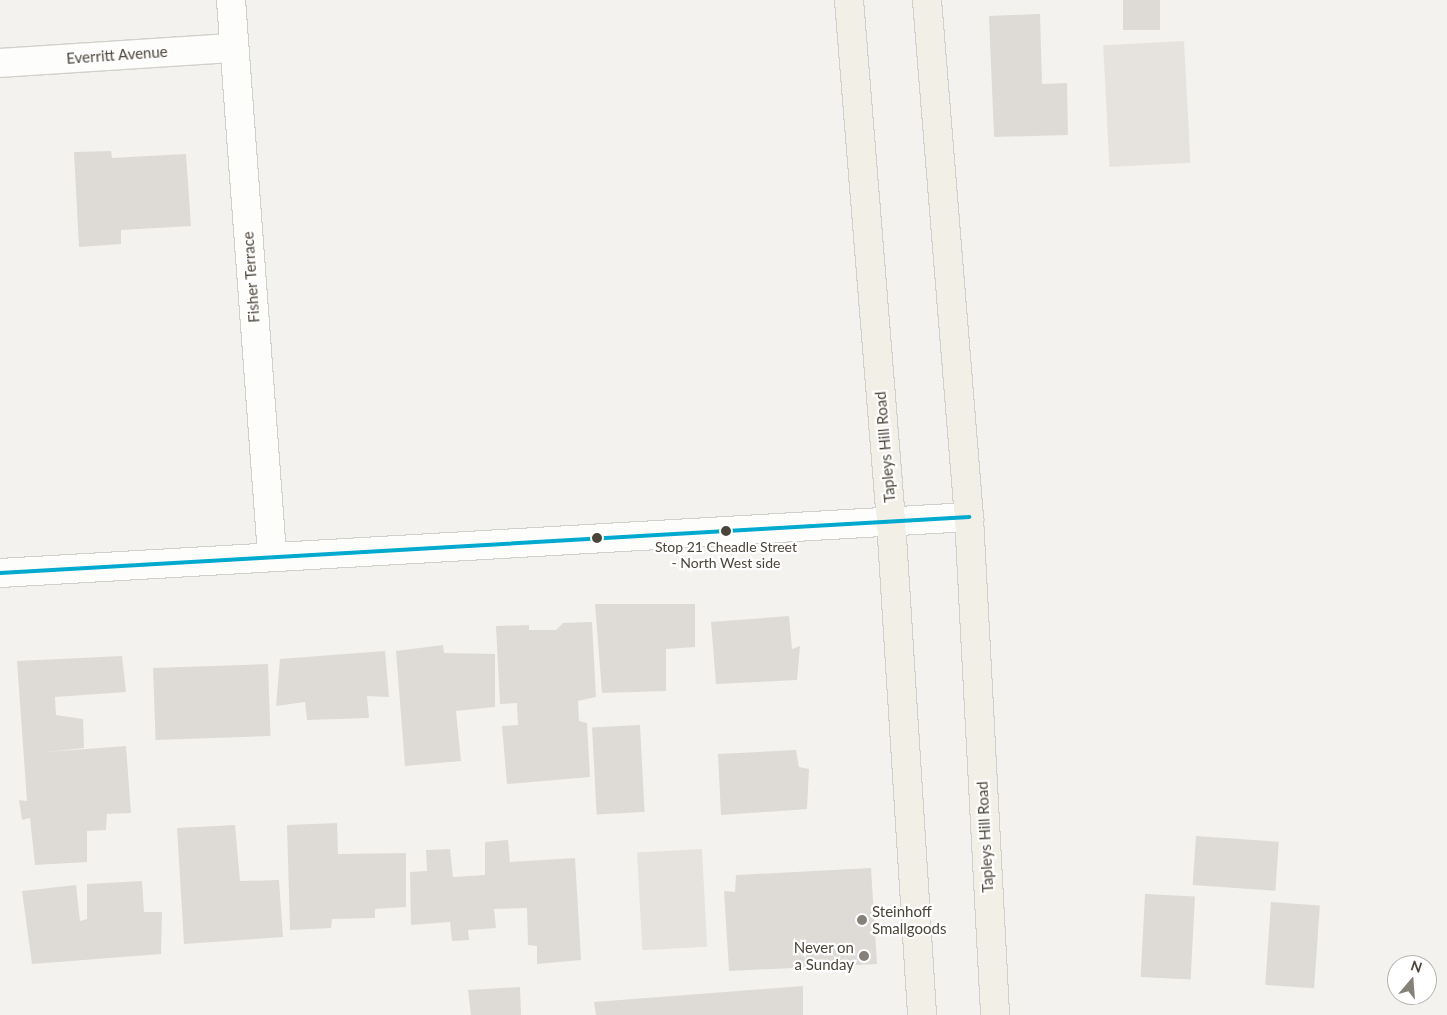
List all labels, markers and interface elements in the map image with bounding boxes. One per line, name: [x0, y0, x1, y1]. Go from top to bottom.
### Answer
street label: Everritt Avenue: [65, 42, 169, 68]
street label: Fisher Terrace: [239, 230, 263, 324]
street label: Tapleys Hill Road: [871, 391, 899, 503]
marker: Stop 21 Cheadle Street - North West side: [721, 526, 731, 536]
unlabelled marker: [592, 533, 602, 543]
place label: Stop 21 Cheadle Street - North West side: [655, 539, 797, 572]
street label: Tapleys Hill Road: [973, 781, 997, 893]
place label: Steinhoff Smallgoods: [872, 902, 946, 937]
marker: Steinhoff Smallgoods: [856, 914, 868, 926]
place label: Never on a Sunday: [793, 938, 854, 973]
marker: Never on a Sunday: [858, 950, 870, 962]
north arrow: [1387, 955, 1437, 1005]
text: N: [1409, 956, 1424, 976]

